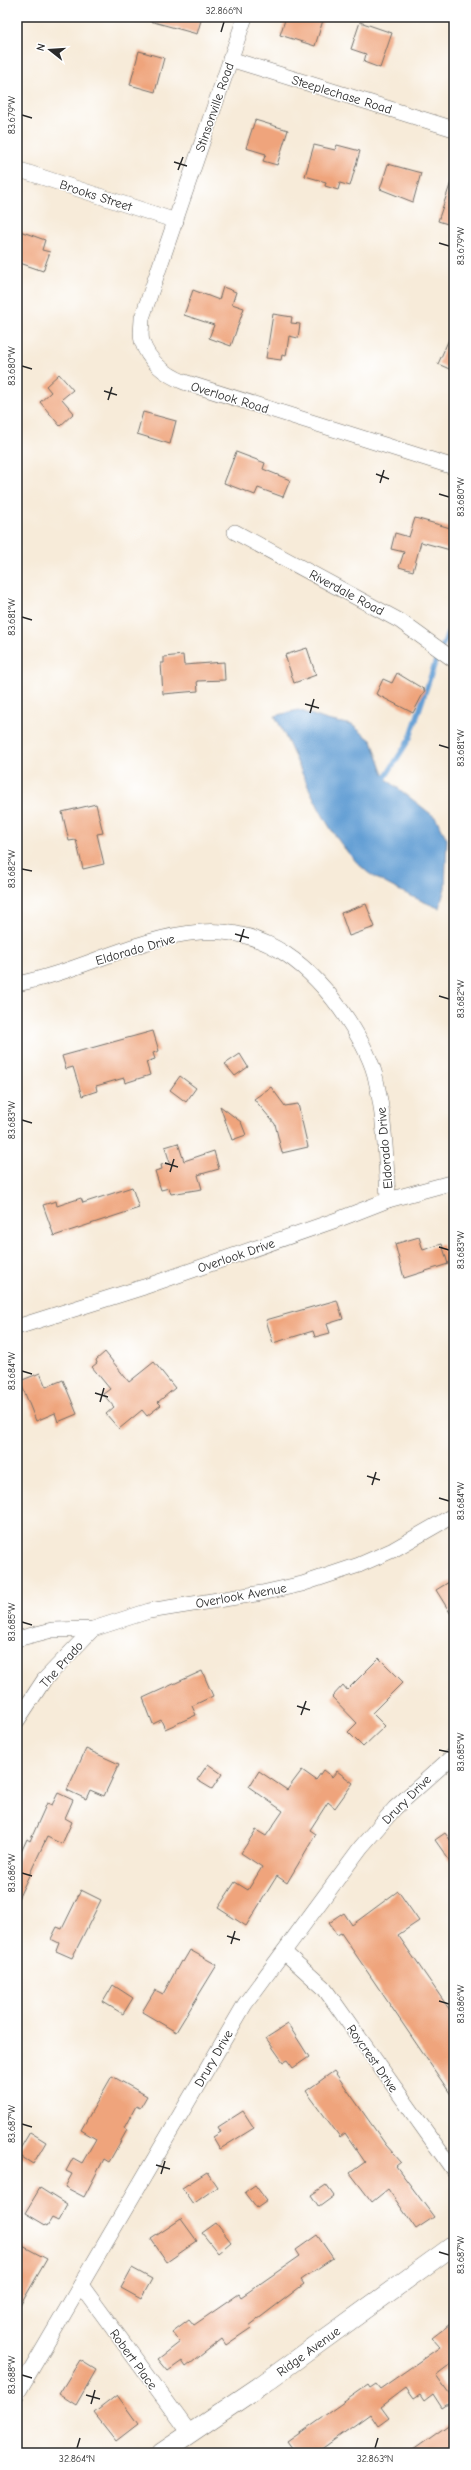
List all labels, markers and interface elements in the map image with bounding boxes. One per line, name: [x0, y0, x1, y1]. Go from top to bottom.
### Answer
text: 32.866°N: [206, 5, 242, 17]
north arrow: [30, 30, 70, 70]
text: N: [34, 42, 48, 53]
street label: Stinsonville Road: [192, 61, 237, 154]
street label: Steeplechase Road: [290, 72, 394, 117]
text: 83.679°W: [6, 96, 18, 134]
street label: Brooks Street: [58, 177, 135, 215]
text: 83.679°W: [455, 227, 467, 265]
text: 83.680°W: [6, 346, 18, 386]
street label: Overlook Road: [189, 379, 271, 416]
text: 83.680°W: [455, 477, 467, 517]
street label: Riverdale Road: [307, 566, 387, 618]
text: 83.681°W: [6, 598, 18, 636]
text: 83.681°W: [455, 729, 467, 767]
text: 83.682°W: [6, 849, 18, 888]
street label: Eldorado Drive: [94, 931, 177, 968]
text: 83.682°W: [455, 979, 467, 1018]
text: 83.683°W: [6, 1100, 18, 1139]
street label: Eldorado Drive: [373, 1106, 396, 1190]
text: 83.683°W: [455, 1230, 467, 1269]
street label: Overlook Drive: [196, 1235, 277, 1276]
text: 83.684°W: [6, 1352, 18, 1390]
text: 83.684°W: [455, 1482, 467, 1520]
street label: Overlook Avenue: [194, 1580, 288, 1611]
text: 83.685°W: [6, 1602, 18, 1641]
street label: The Prado: [37, 1638, 86, 1691]
text: 83.685°W: [455, 1732, 467, 1771]
street label: Drury Drive: [379, 1771, 434, 1827]
text: 83.686°W: [6, 1853, 18, 1892]
text: 83.686°W: [455, 1984, 467, 2023]
street label: Roycrest Drive: [344, 2022, 402, 2095]
street label: Drury Drive: [191, 2027, 236, 2089]
text: 83.687°W: [6, 2105, 18, 2143]
text: 83.687°W: [455, 2236, 467, 2274]
street label: Ridge Avenue: [274, 2323, 343, 2379]
street label: Robert Place: [107, 2326, 161, 2393]
text: 83.688°W: [6, 2355, 18, 2394]
text: 32.864°N: [59, 2453, 95, 2465]
text: 32.863°N: [357, 2453, 393, 2465]

